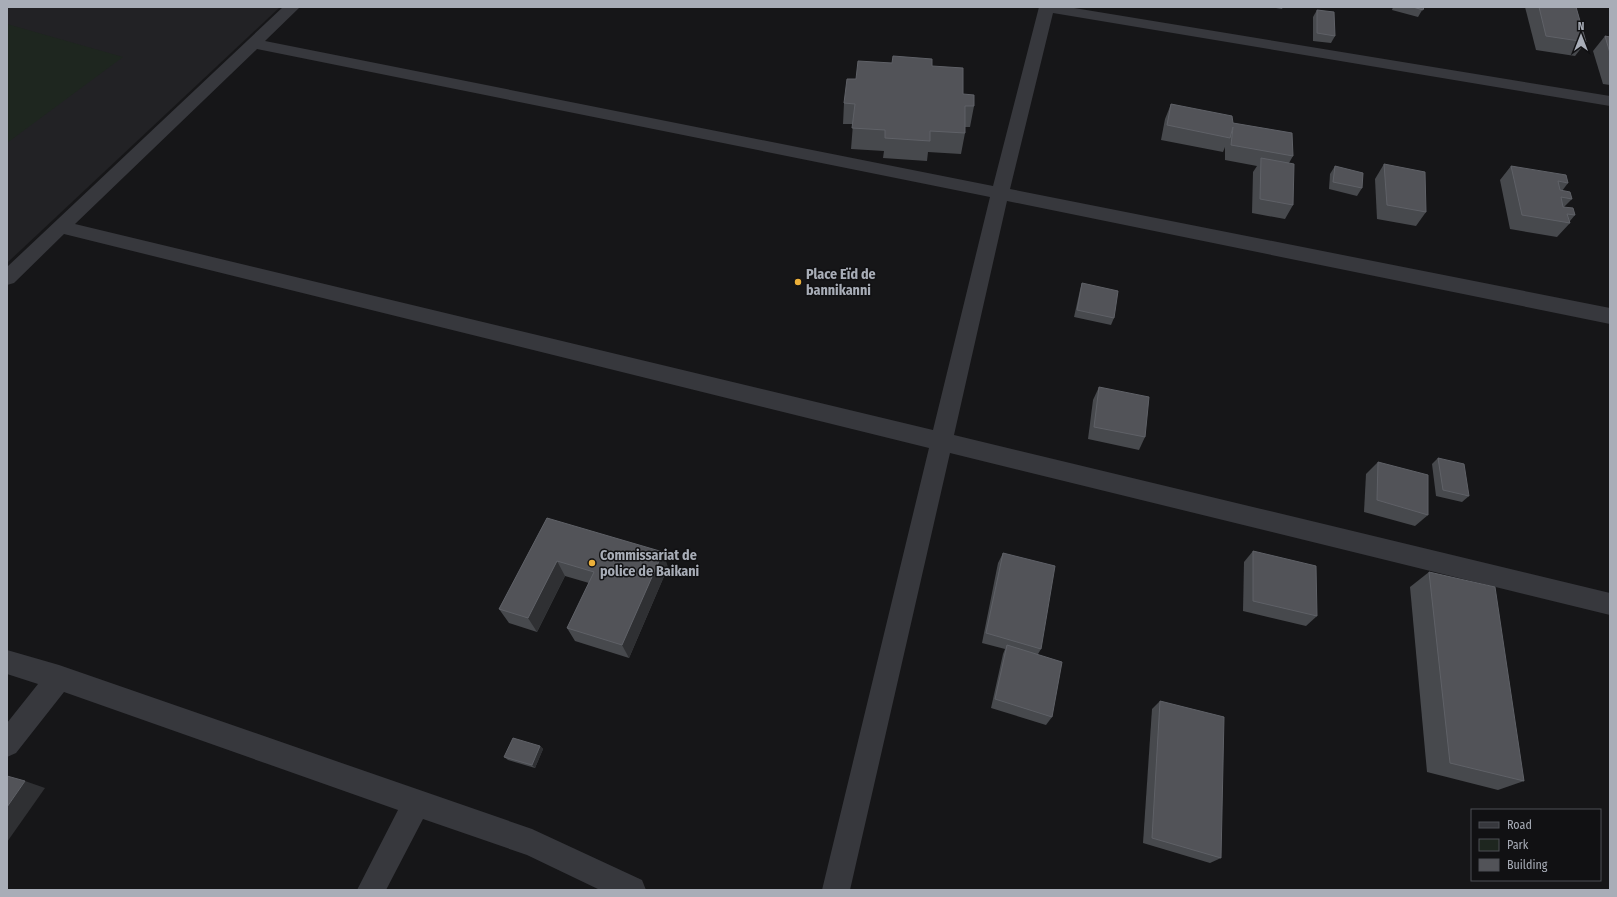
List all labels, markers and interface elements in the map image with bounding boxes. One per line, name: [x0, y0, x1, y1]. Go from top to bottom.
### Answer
north arrow: [1561, 16, 1601, 56]
text: N: [1578, 20, 1584, 33]
place label: Place Eïd de bannikanni: [806, 266, 876, 299]
marker: Place Eïd de bannikanni: [793, 277, 803, 287]
place label: Commissariat de police de Baikani: [600, 547, 700, 580]
marker: Commissariat de police de Baikani: [587, 558, 597, 568]
legend: [1471, 809, 1601, 881]
text: Road: [1507, 818, 1532, 832]
text: Park: [1507, 838, 1529, 852]
text: Building: [1507, 858, 1548, 872]

